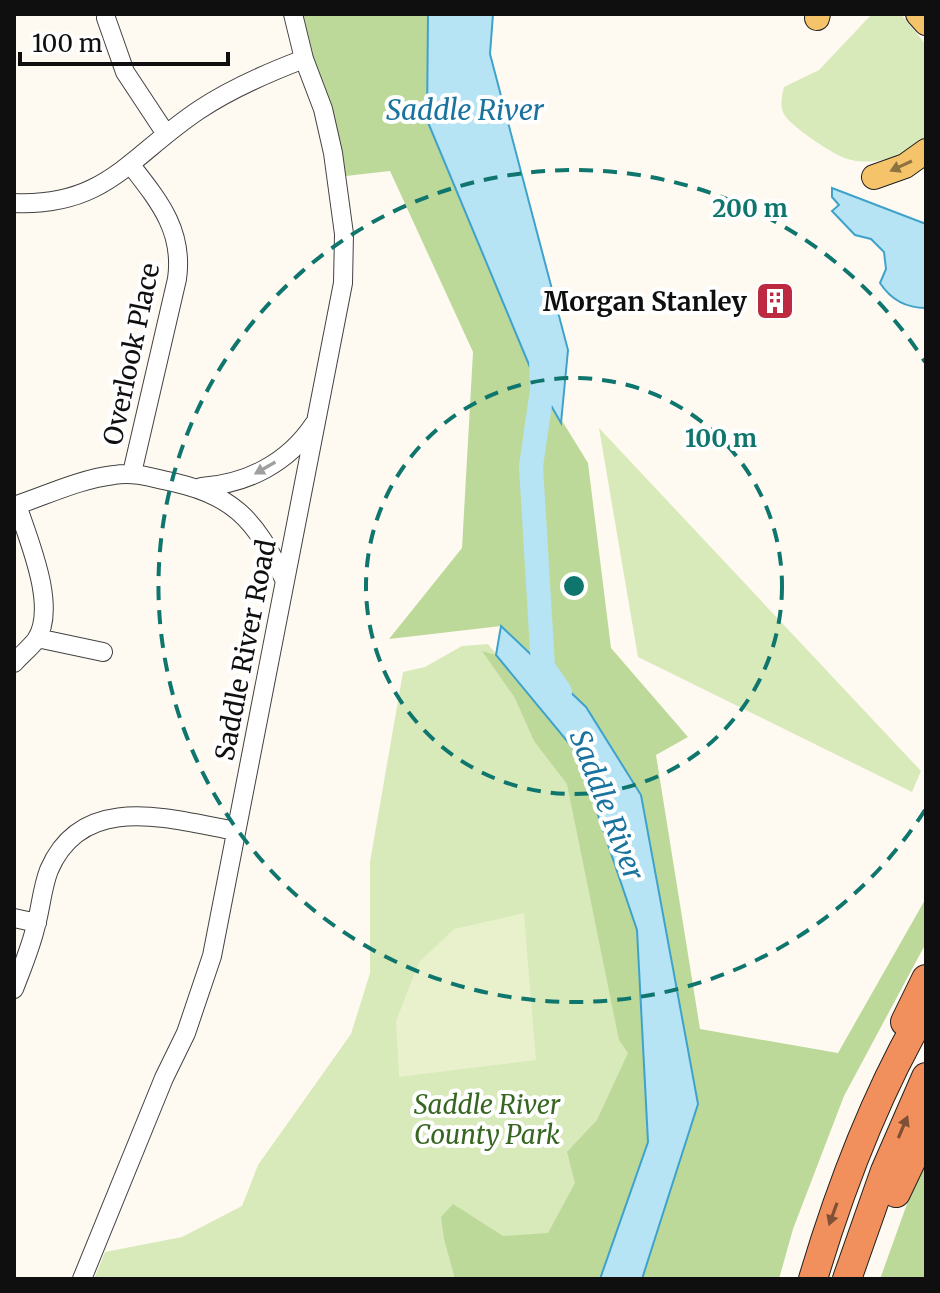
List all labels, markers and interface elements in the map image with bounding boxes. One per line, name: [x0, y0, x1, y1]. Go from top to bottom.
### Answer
scale bar: [20, 16, 228, 66]
text: 100 m: [32, 28, 103, 59]
water label: Saddle River: [386, 92, 545, 128]
one-way arrow: [890, 159, 913, 173]
text: 200 m: [712, 193, 788, 224]
street label: Overlook Place: [96, 260, 166, 448]
building icon: Morgan Stanley: [754, 280, 796, 322]
place label: Morgan Stanley: [543, 285, 748, 318]
text: 100 m: [685, 423, 757, 454]
one-way arrow: [254, 461, 276, 475]
street label: Saddle River Road: [207, 536, 283, 763]
centre of rings: [560, 572, 588, 600]
water label: Saddle River: [562, 725, 652, 886]
park label: Saddle River County Park: [414, 1088, 561, 1151]
one-way arrow: [897, 1115, 910, 1139]
one-way arrow: [827, 1202, 839, 1226]

